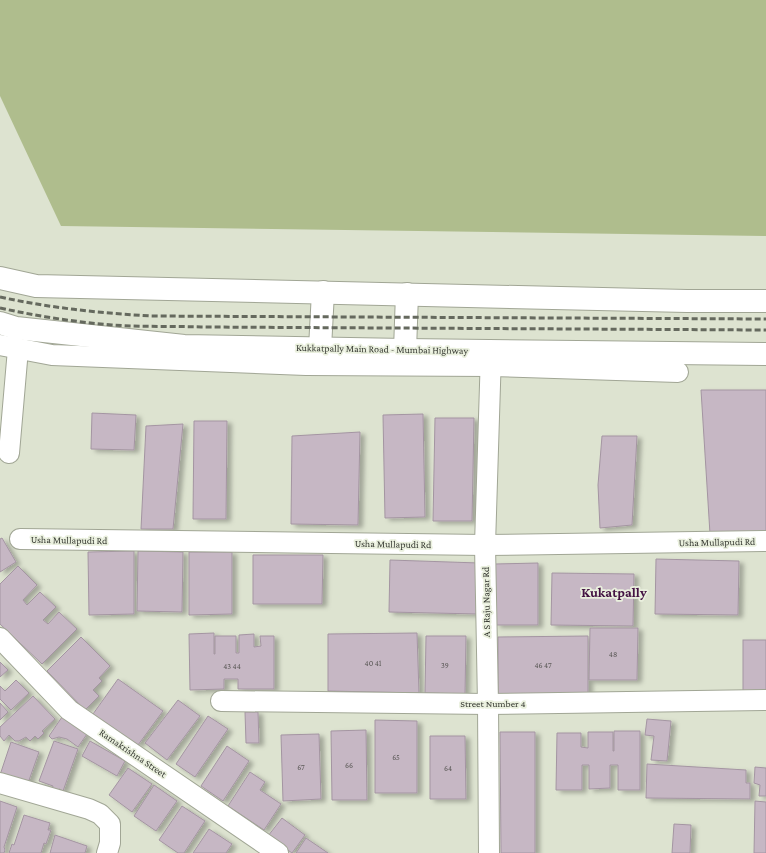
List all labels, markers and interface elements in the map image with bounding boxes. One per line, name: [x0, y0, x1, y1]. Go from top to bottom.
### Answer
street label: Kukkatpally Main Road - Mumbai Highway: [296, 342, 469, 356]
street label: Usha Mullapudi Rd: [31, 534, 108, 546]
street label: Usha Mullapudi Rd: [679, 536, 756, 548]
street label: Usha Mullapudi Rd: [355, 538, 432, 550]
street label: A S Raju Nagar Rd: [480, 566, 493, 637]
district label: Kukatpally: [581, 584, 647, 600]
house number: 48: [609, 650, 617, 659]
house number: 40 41: [365, 659, 382, 668]
house number: 39: [441, 661, 449, 670]
house number: 46 47: [534, 661, 552, 670]
house number: 43 44: [223, 662, 241, 671]
street label: Street Number 4: [460, 698, 526, 709]
street label: Ramakrishna Street: [97, 727, 169, 780]
house number: 65: [392, 753, 400, 762]
house number: 66: [345, 761, 353, 770]
house number: 67: [297, 763, 305, 772]
house number: 64: [444, 764, 452, 773]

